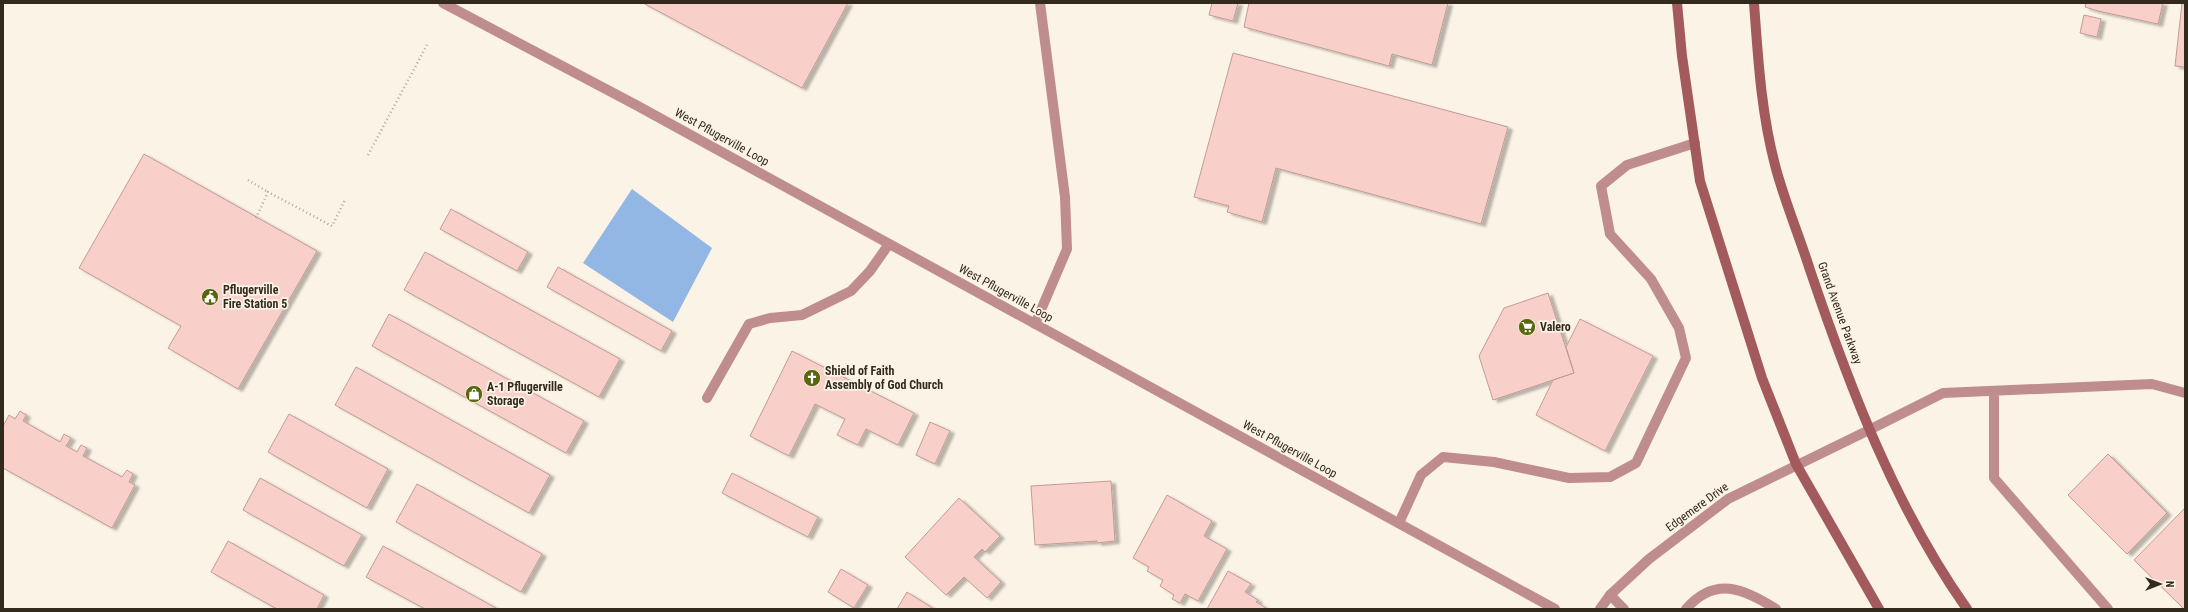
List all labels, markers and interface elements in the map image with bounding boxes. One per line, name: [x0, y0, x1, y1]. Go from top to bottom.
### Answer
street label: West Pflugerville Loop: [672, 105, 772, 169]
street label: Grand Avenue Parkway: [1815, 260, 1865, 366]
street label: West Pflugerville Loop: [956, 261, 1056, 325]
place label: Pflugerville Fire Station 5: [223, 283, 287, 311]
public building icon: Pflugerville Fire Station 5: [200, 287, 220, 307]
supermarket icon: Valero: [1517, 317, 1537, 337]
place label: Valero: [1540, 320, 1571, 334]
place label: Shield of Faith Assembly of God Church: [825, 364, 943, 392]
church icon: Shield of Faith Assembly of God Church: [802, 368, 822, 388]
place label: A-1 Pflugerville Storage: [487, 380, 563, 408]
shop icon: A-1 Pflugerville Storage: [464, 384, 484, 404]
street label: West Pflugerville Loop: [1240, 417, 1340, 481]
street label: Edgemere Drive: [1663, 479, 1731, 534]
north arrow: [2140, 564, 2180, 604]
text: N: [2163, 581, 2176, 588]

